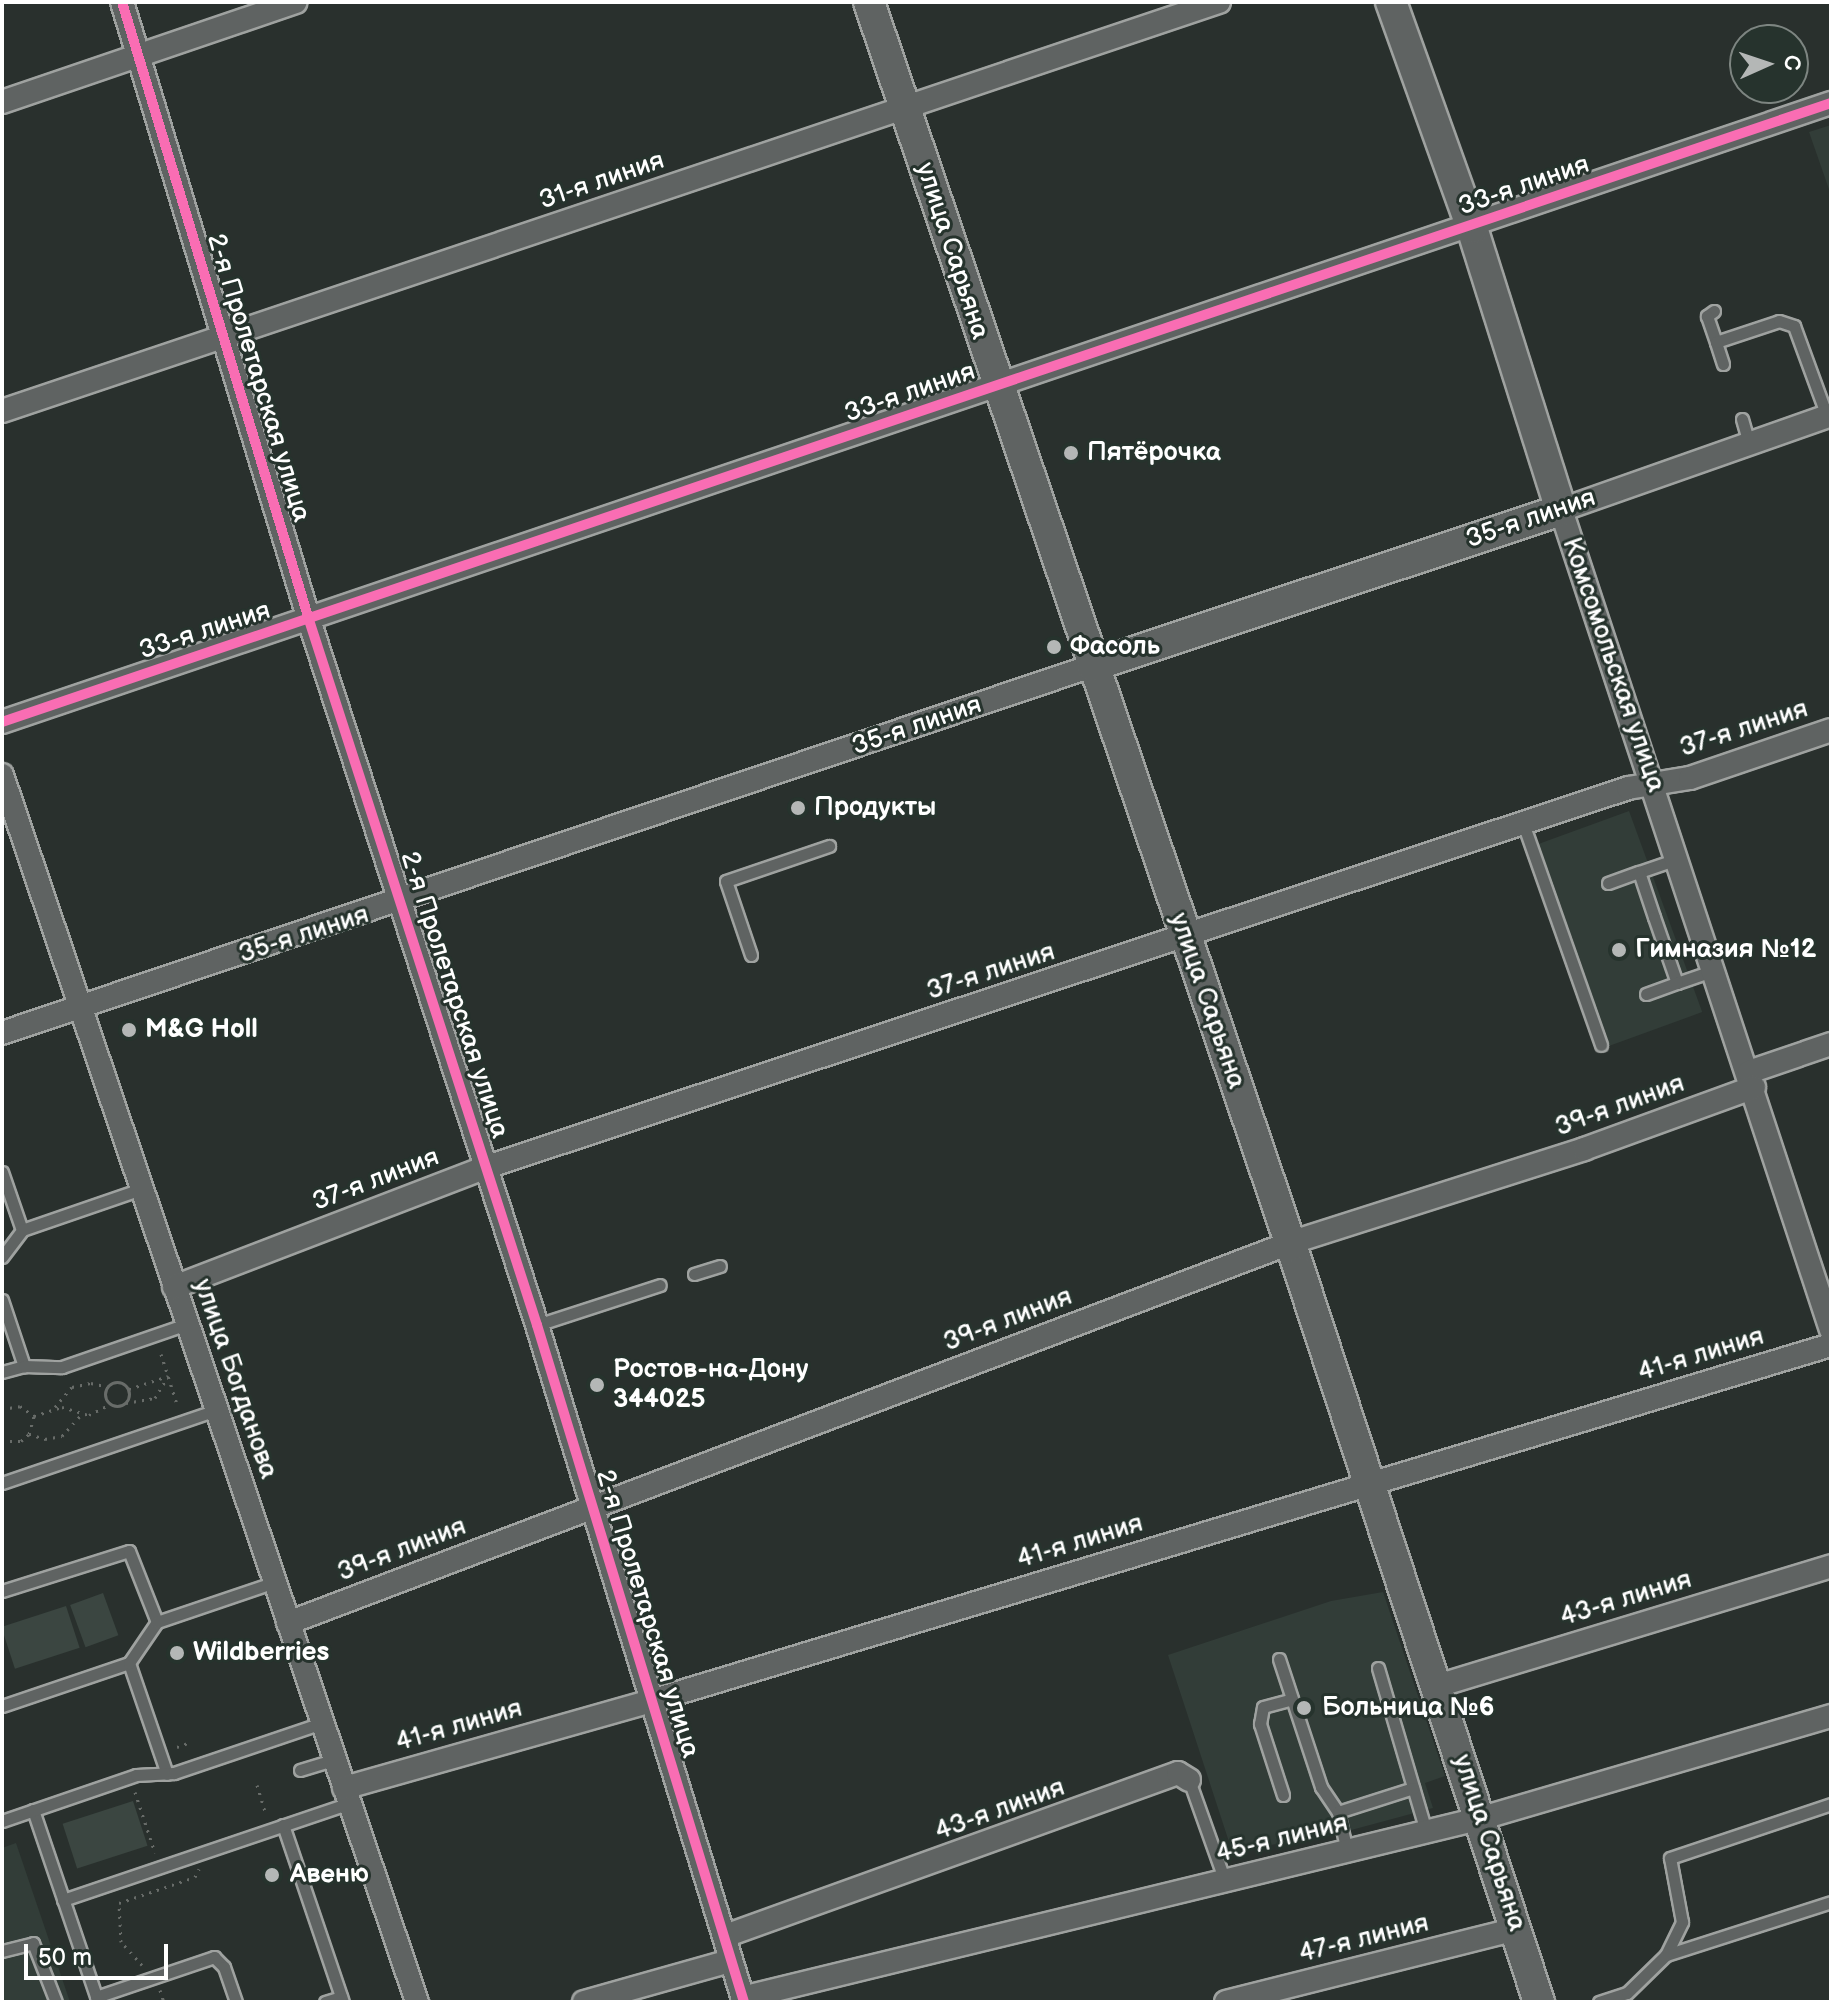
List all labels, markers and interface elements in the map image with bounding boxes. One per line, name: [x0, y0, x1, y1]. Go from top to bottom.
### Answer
north arrow: [1729, 24, 1809, 104]
text: С: [1778, 54, 1805, 71]
street label: 31-я линия: [535, 145, 669, 217]
street label: 33-я линия: [1455, 149, 1593, 223]
street label: улица Сарьяна: [909, 159, 995, 343]
street label: 2-я Пролетарская улица: [199, 230, 317, 526]
street label: 33-я линия: [841, 356, 979, 430]
place label: Пятёрочка: [1087, 437, 1221, 469]
marker: Пятёрочка: [1062, 444, 1080, 462]
street label: 35-я линия: [1462, 482, 1600, 556]
street label: Комсомольская улица: [1555, 534, 1671, 796]
street label: 33-я линия: [136, 595, 274, 667]
place label: Фасоль: [1070, 631, 1160, 663]
marker: Фасоль: [1045, 638, 1063, 656]
street label: 35-я линия: [848, 689, 986, 763]
street label: 37-я линия: [1676, 694, 1812, 764]
place label: Продукты: [814, 792, 936, 824]
marker: Продукты: [789, 799, 807, 817]
street label: 2-я Пролетарская улица: [393, 848, 515, 1142]
street label: 35-я линия: [235, 899, 373, 971]
street label: улица Сарьяна: [1162, 909, 1252, 1093]
place label: Гимназия №12: [1635, 934, 1816, 966]
street label: 37-я линия: [923, 937, 1059, 1007]
marker: Гимназия №12: [1610, 941, 1628, 959]
place label: M&G Holl: [145, 1014, 258, 1046]
marker: M&G Holl: [120, 1021, 138, 1039]
street label: 39-я линия: [1551, 1068, 1689, 1144]
street label: 37-я линия: [308, 1142, 444, 1218]
street label: улица Богданова: [186, 1275, 284, 1483]
street label: 39-я линия: [939, 1281, 1077, 1359]
street label: 41-я линия: [1634, 1321, 1768, 1389]
place label: Ростов-на-Дону 344025: [613, 1354, 809, 1416]
marker: Ростов-на-Дону 344025: [588, 1376, 606, 1394]
street label: 2-я Пролетарская улица: [588, 1466, 706, 1762]
street label: 41-я линия: [1013, 1508, 1147, 1576]
street label: 39-я линия: [333, 1511, 471, 1589]
street label: 43-я линия: [1557, 1564, 1695, 1634]
place label: Wildberries: [193, 1637, 329, 1669]
marker: Wildberries: [168, 1644, 186, 1662]
place label: Больница №6: [1322, 1692, 1495, 1724]
street label: 41-я линия: [392, 1693, 526, 1759]
marker: Больница №6: [1293, 1697, 1315, 1719]
street label: улица Сарьяна: [1446, 1751, 1532, 1935]
street label: 43-я линия: [931, 1772, 1069, 1848]
street label: 45-я линия: [1213, 1808, 1351, 1870]
place label: Авеню: [290, 1859, 369, 1891]
marker: Авеню: [261, 1864, 283, 1886]
street label: 47-я линия: [1296, 1908, 1432, 1970]
scale bar: [28, 1928, 172, 1978]
text: 50 m: [38, 1943, 92, 1972]

